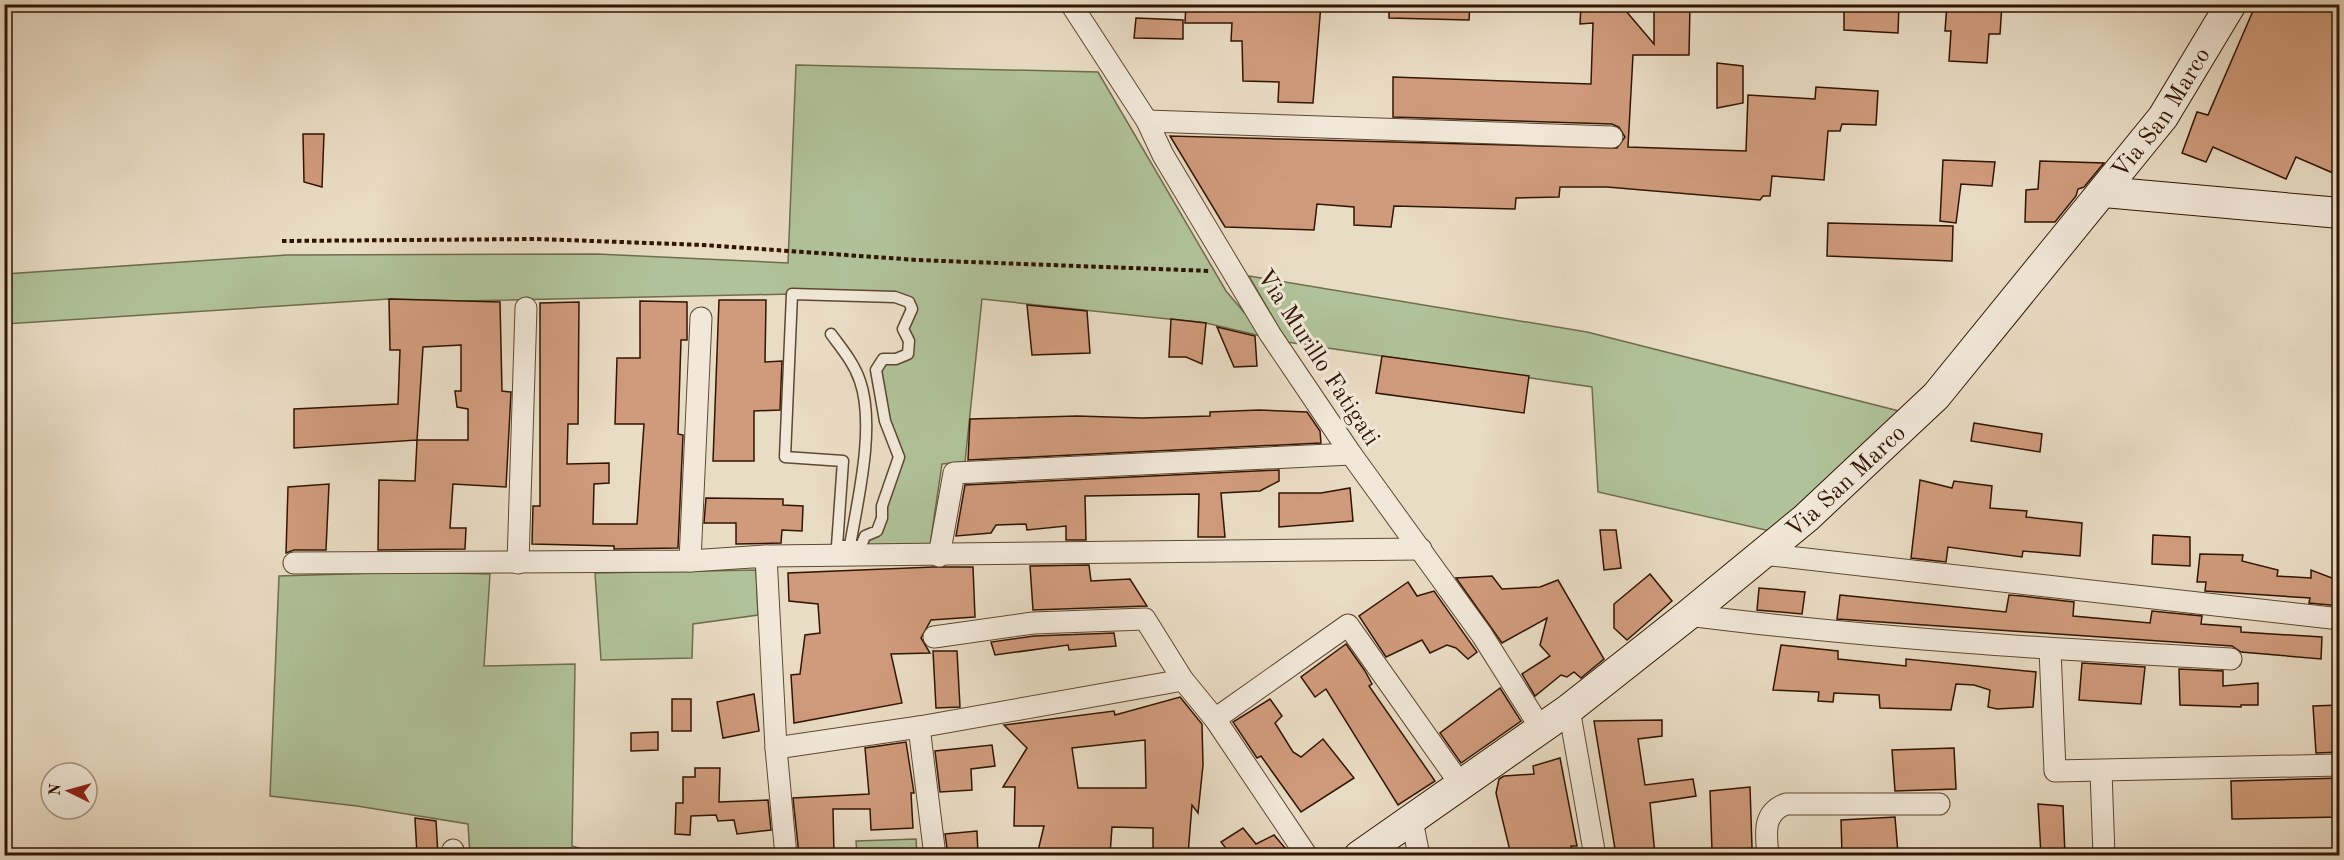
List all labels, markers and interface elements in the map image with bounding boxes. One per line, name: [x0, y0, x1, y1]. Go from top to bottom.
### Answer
street label: Via San Marco: [2108, 44, 2216, 183]
street label: Via Murillo Fatigati: [1252, 266, 1383, 450]
street label: Via San Marco: [1782, 421, 1911, 543]
north arrow: [39, 761, 99, 821]
text: N: [48, 782, 65, 797]

